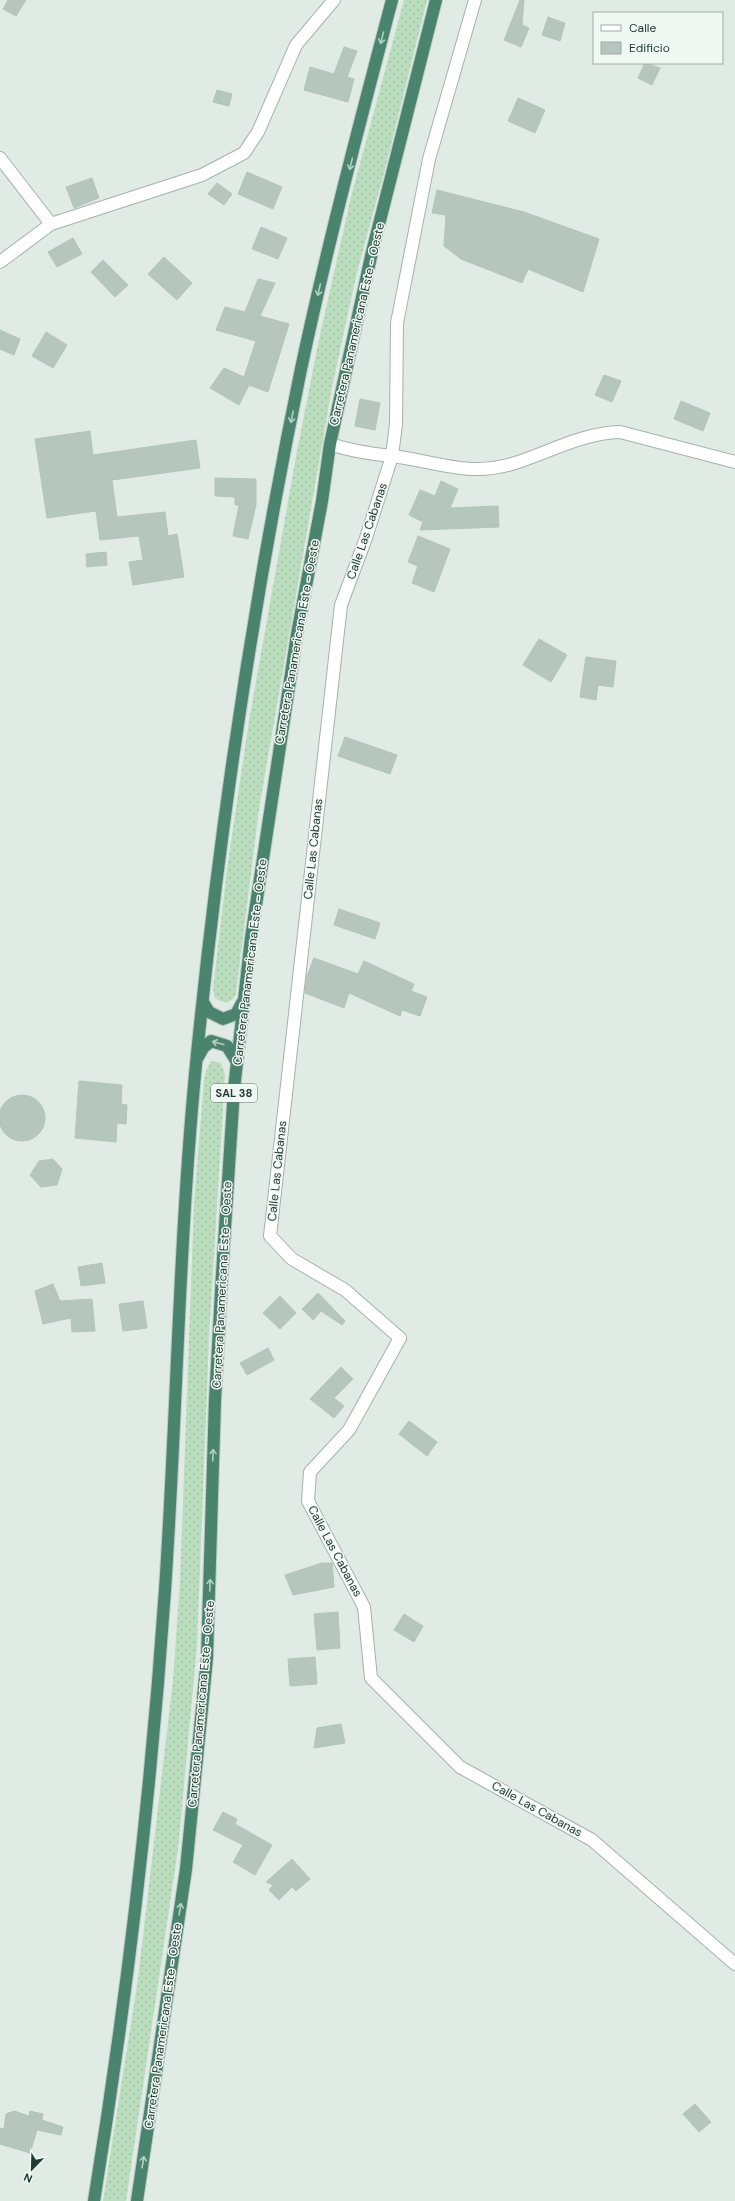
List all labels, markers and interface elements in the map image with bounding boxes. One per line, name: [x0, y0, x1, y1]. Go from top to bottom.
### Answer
legend: [593, 12, 723, 64]
text: Calle: [629, 20, 656, 36]
one-way arrow: [378, 31, 385, 44]
text: Edificio: [629, 40, 670, 56]
one-way arrow: [347, 157, 354, 170]
street label: Carretera Panamericana Este - Oeste: [326, 221, 388, 427]
one-way arrow: [315, 283, 323, 296]
one-way arrow: [288, 410, 296, 423]
street label: Calle Las Cabanas: [343, 481, 391, 581]
street label: Carretera Panamericana Este - Oeste: [271, 538, 323, 745]
street label: Calle Las Cabanas: [300, 798, 326, 900]
street label: Carretera Panamericana Este - Oeste: [229, 858, 271, 1066]
one-way arrow: [211, 1039, 224, 1046]
road number: SAL 38: [211, 1084, 257, 1102]
street label: Calle Las Cabanas: [264, 1120, 290, 1222]
street label: Carretera Panamericana Este - Oeste: [209, 1181, 235, 1389]
one-way arrow: [210, 1449, 217, 1462]
street label: Calle Las Cabanas: [304, 1503, 366, 1599]
one-way arrow: [206, 1579, 214, 1592]
street label: Carretera Panamericana Este - Oeste: [184, 1600, 218, 1808]
street label: Calle Las Cabanas: [489, 1777, 585, 1841]
one-way arrow: [176, 1903, 184, 1916]
street label: Carretera Panamericana Este - Oeste: [141, 1922, 185, 2130]
north arrow: [12, 2149, 52, 2189]
one-way arrow: [139, 2156, 147, 2169]
text: N: [22, 2170, 35, 2186]

